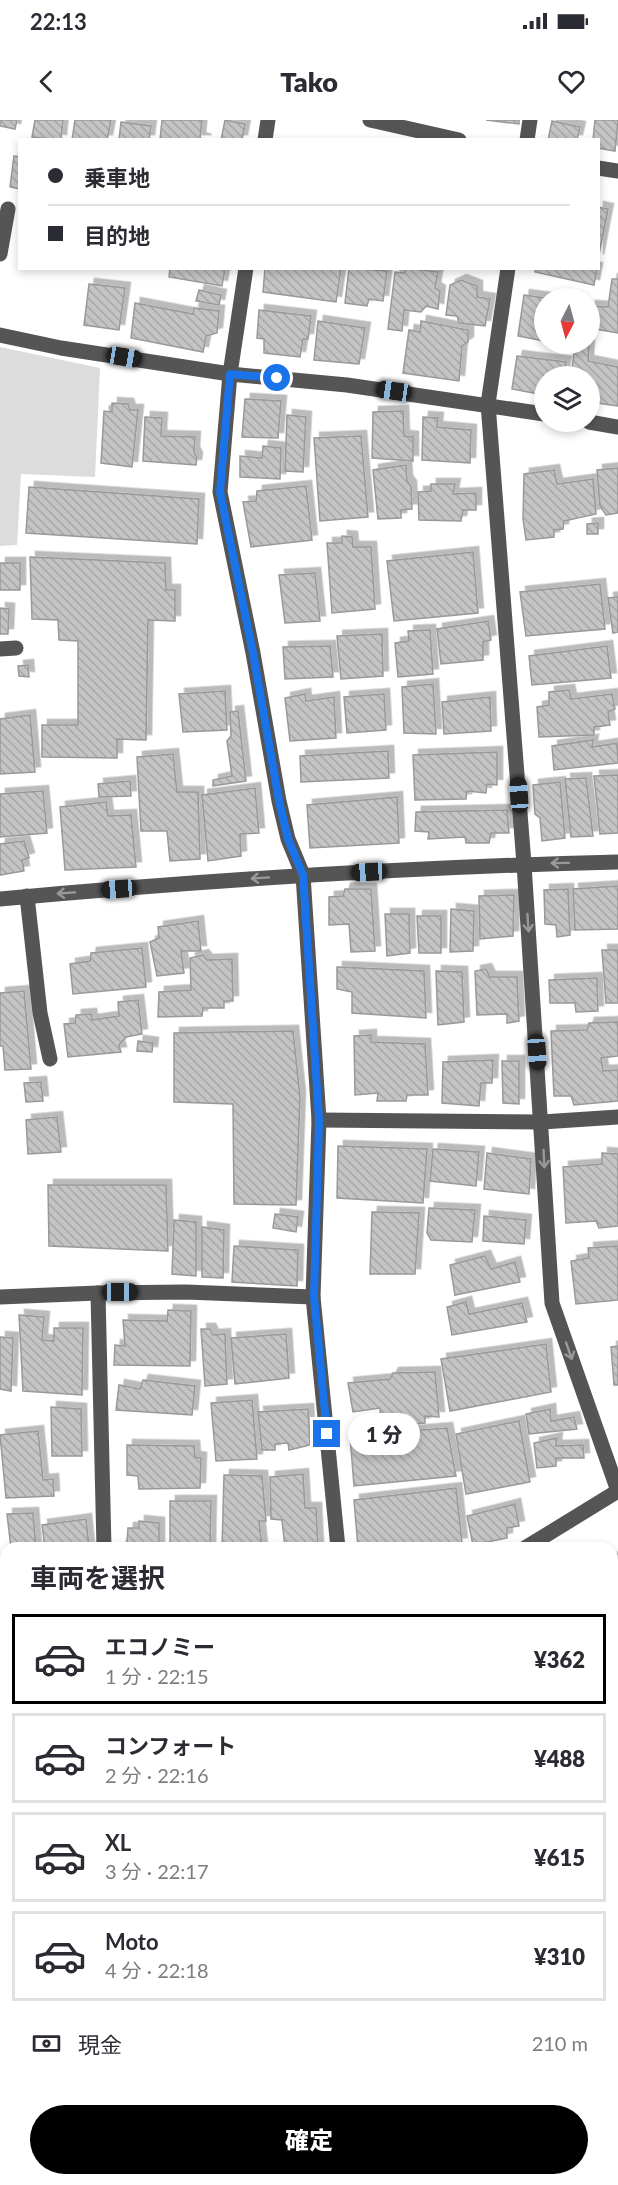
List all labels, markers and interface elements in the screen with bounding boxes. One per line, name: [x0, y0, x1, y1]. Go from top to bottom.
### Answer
text: 22:13: [30, 8, 87, 35]
icon: back: [30, 65, 63, 98]
text: Tako: [280, 65, 338, 98]
icon: heart: [555, 65, 588, 98]
text: 乗車地: [84, 164, 150, 191]
text: 目的地: [84, 222, 150, 249]
north arrow: [534, 288, 600, 354]
map controls: [534, 288, 600, 432]
car: [105, 345, 143, 369]
route start: [263, 364, 290, 391]
button: layers: [534, 366, 600, 432]
car: [375, 380, 413, 402]
car: [509, 776, 529, 814]
one-way arrow: [550, 858, 570, 869]
car: [351, 862, 387, 882]
one-way arrow: [250, 873, 270, 884]
car: [100, 879, 138, 899]
one-way arrow: [56, 888, 76, 899]
one-way arrow: [523, 912, 534, 932]
car: [527, 1033, 547, 1071]
one-way arrow: [538, 1149, 549, 1168]
car: [102, 1283, 138, 1301]
one-way arrow: [564, 1341, 575, 1360]
callout: 1 分: [348, 1413, 420, 1455]
route end: [313, 1420, 340, 1447]
text: 1 分: [366, 1422, 402, 1446]
text: 車両を選択: [30, 1561, 165, 1594]
icon: car: [33, 1632, 87, 1686]
text: エコノミー: [105, 1633, 215, 1660]
text: ¥362: [534, 1646, 585, 1673]
text: 1 分 · 22:15: [105, 1664, 209, 1688]
icon: car: [33, 1731, 87, 1785]
text: コンフォート: [105, 1732, 236, 1759]
text: ¥488: [534, 1745, 585, 1772]
text: 2 分 · 22:16: [105, 1763, 209, 1787]
text: XL: [105, 1829, 131, 1856]
icon: car: [33, 1830, 87, 1884]
text: ¥615: [534, 1844, 585, 1871]
text: 3 分 · 22:17: [105, 1859, 209, 1883]
text: Moto: [105, 1928, 159, 1955]
icon: car: [33, 1929, 87, 1983]
text: ¥310: [534, 1943, 585, 1970]
text: 4 分 · 22:18: [105, 1958, 209, 1982]
icon: cash: [30, 2027, 63, 2060]
text: 現金: [78, 2031, 122, 2058]
text: 210 m: [532, 2031, 588, 2055]
button: 確定: [30, 2105, 588, 2174]

